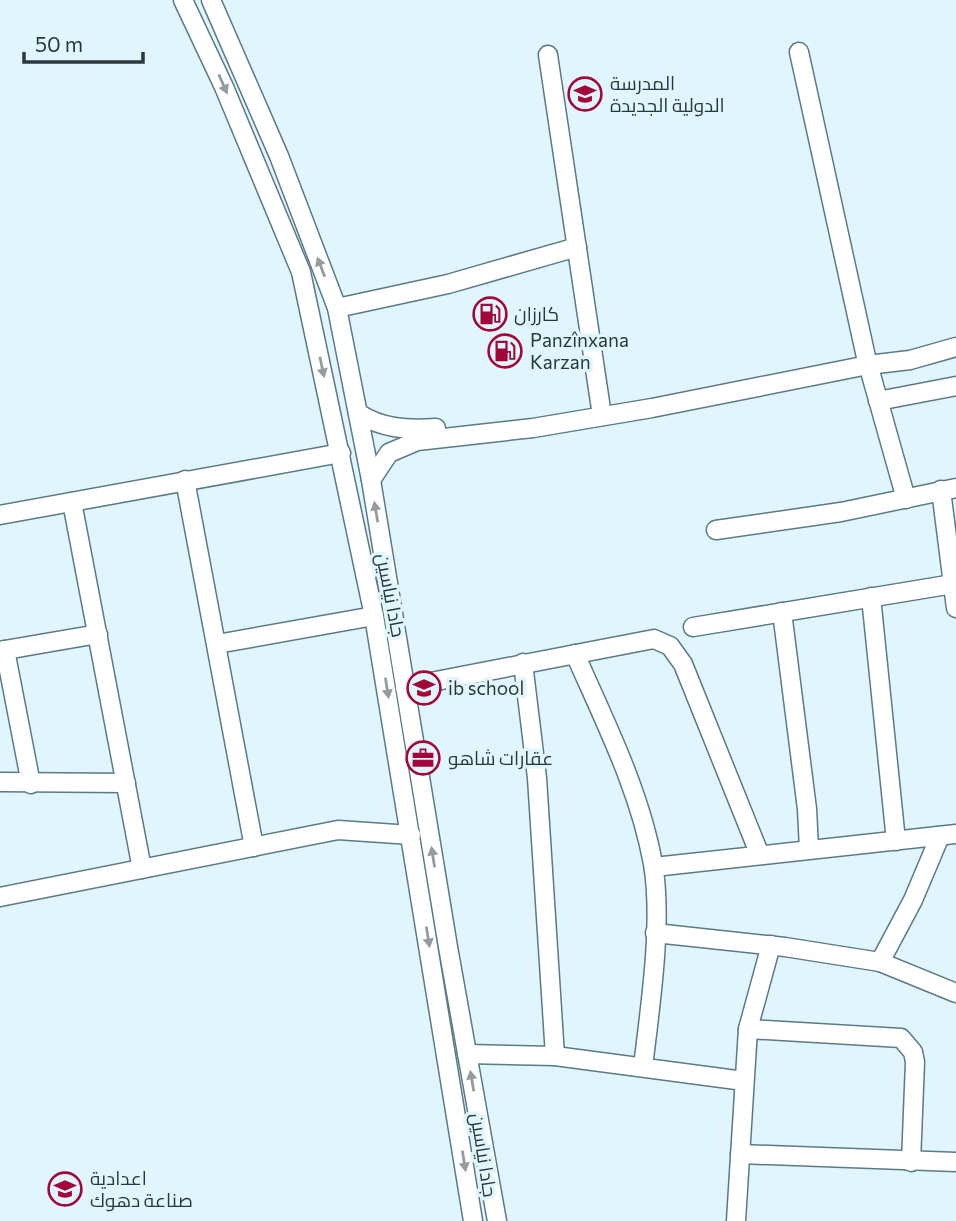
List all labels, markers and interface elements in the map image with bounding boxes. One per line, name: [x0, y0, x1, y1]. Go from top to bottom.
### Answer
scale bar: [24, 21, 144, 65]
text: 50 m: [35, 31, 83, 56]
place label: المدرسة الدولية الجديدة: [610, 71, 725, 117]
one-way arrow: [217, 74, 229, 94]
school or university icon: المدرسة الدولية الجديدة: [566, 75, 604, 113]
one-way arrow: [315, 256, 326, 277]
fuel station icon: كارزان: [471, 295, 509, 333]
place label: كارزان: [514, 302, 559, 326]
place label: Panzînxana Karzan: [530, 328, 629, 373]
fuel station icon: Panzînxana Karzan: [486, 332, 524, 370]
one-way arrow: [316, 356, 327, 378]
one-way arrow: [370, 501, 381, 523]
street label: جادا نیاسین: [371, 551, 411, 639]
school or university icon: ib school: [405, 669, 443, 707]
place label: ib school: [448, 676, 524, 699]
one-way arrow: [382, 677, 393, 699]
office icon: عقارات شاهو: [404, 739, 442, 777]
place label: عقارات شاهو: [448, 746, 553, 770]
one-way arrow: [427, 846, 438, 868]
one-way arrow: [423, 926, 434, 948]
one-way arrow: [466, 1070, 477, 1092]
street label: جادا نیاسین: [466, 1111, 502, 1199]
one-way arrow: [459, 1151, 470, 1173]
place label: اعدادية صناعة دهوك: [90, 1166, 193, 1212]
school or university icon: اعدادية صناعة دهوك: [46, 1170, 84, 1208]

